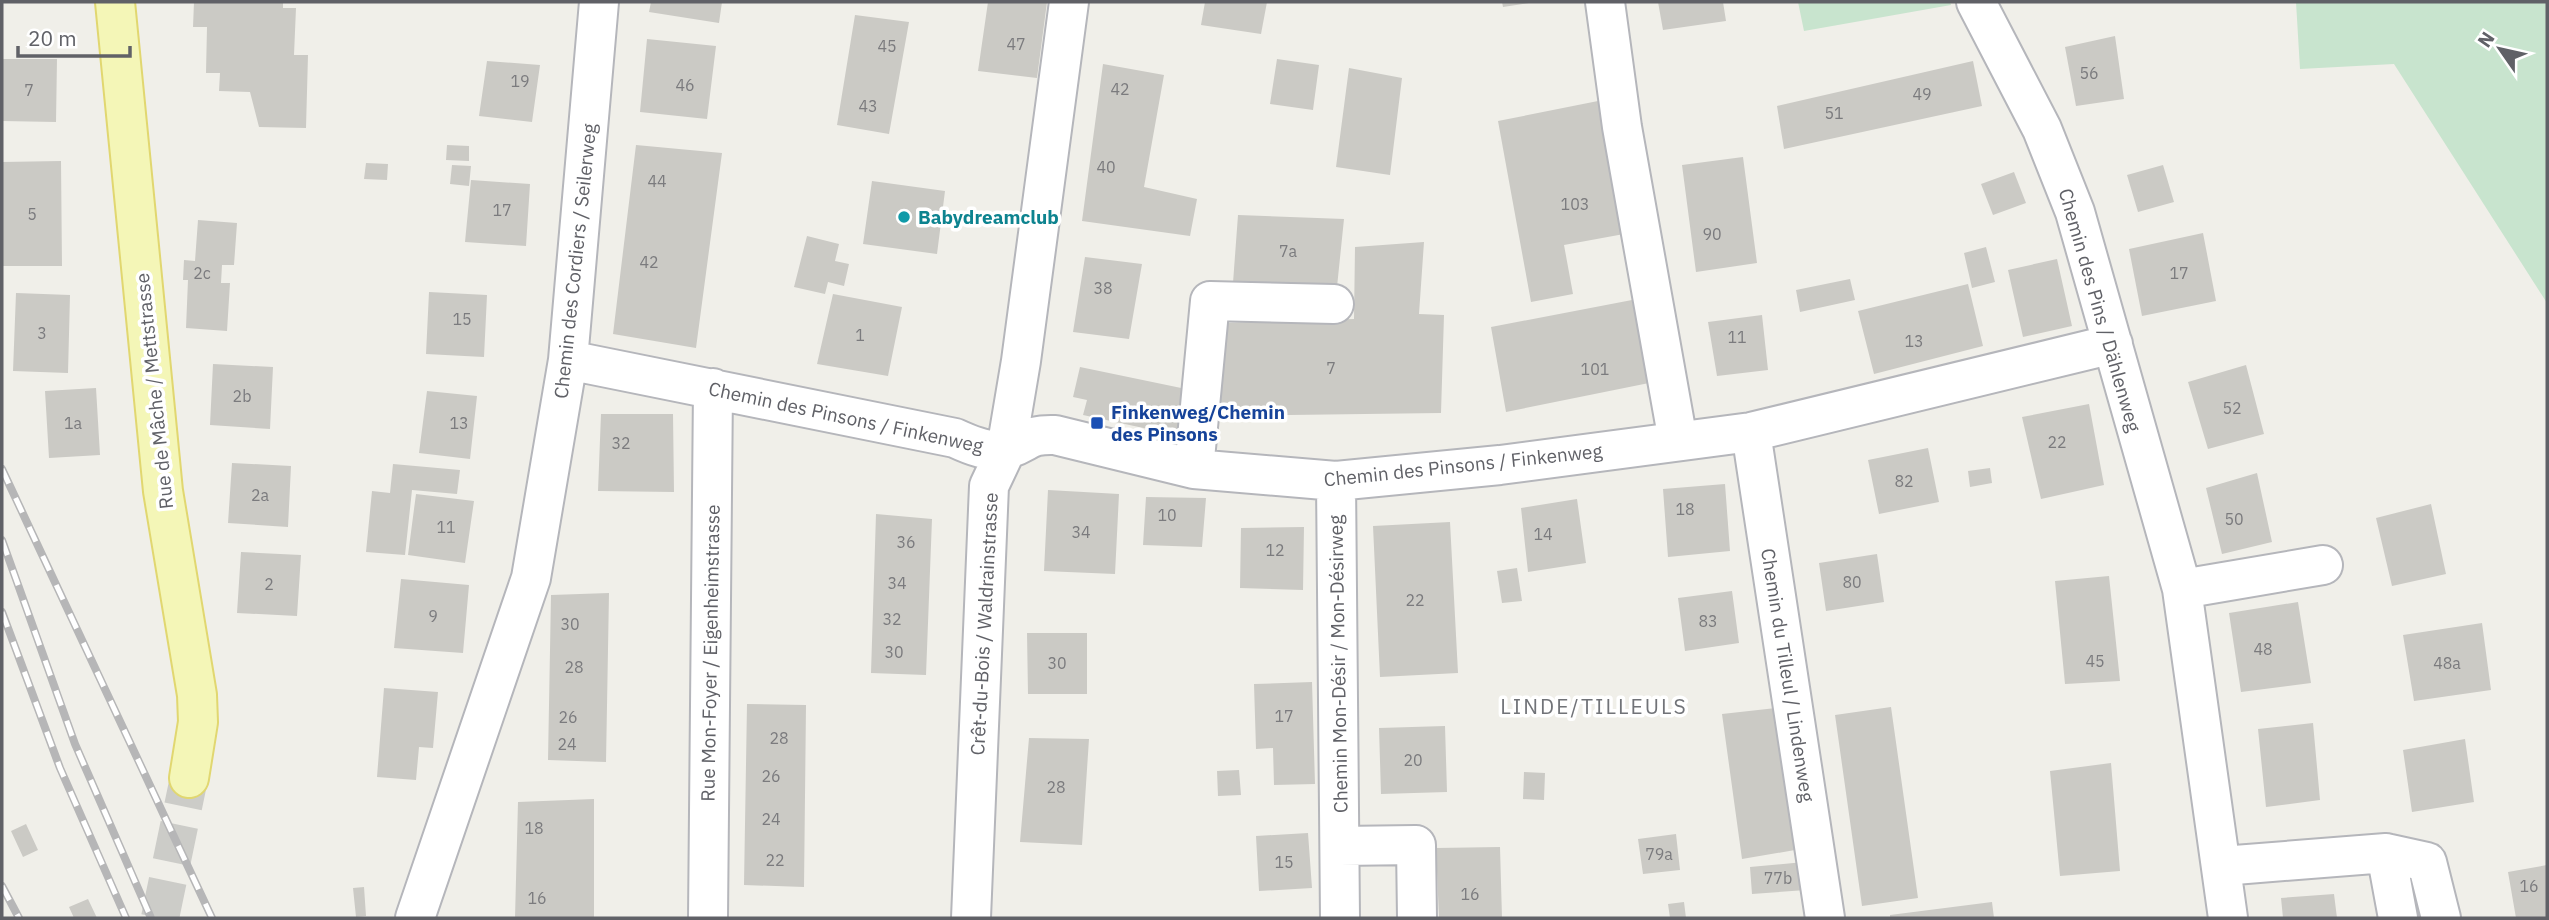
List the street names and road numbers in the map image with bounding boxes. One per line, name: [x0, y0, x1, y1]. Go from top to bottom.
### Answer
street label: Chemin des Cordiers / Seilerweg: [549, 122, 601, 400]
street label: Chemin des Pins / Dählenweg: [2054, 185, 2146, 435]
street label: Rue de Mâche / Mettstrasse: [130, 272, 178, 510]
street label: Chemin des Pinsons / Finkenweg: [707, 376, 985, 458]
street label: Chemin des Pinsons / Finkenweg: [1323, 438, 1603, 492]
street label: Crêt-du-Bois / Waldrainstrasse: [965, 492, 1003, 756]
street label: Rue Mon-Foyer / Eigenheimstrasse: [695, 504, 725, 802]
street label: Chemin Mon-Désir / Mon-Désirweg: [1323, 515, 1353, 813]
street label: Chemin du Tilleul / Lindenweg: [1756, 546, 1820, 804]

